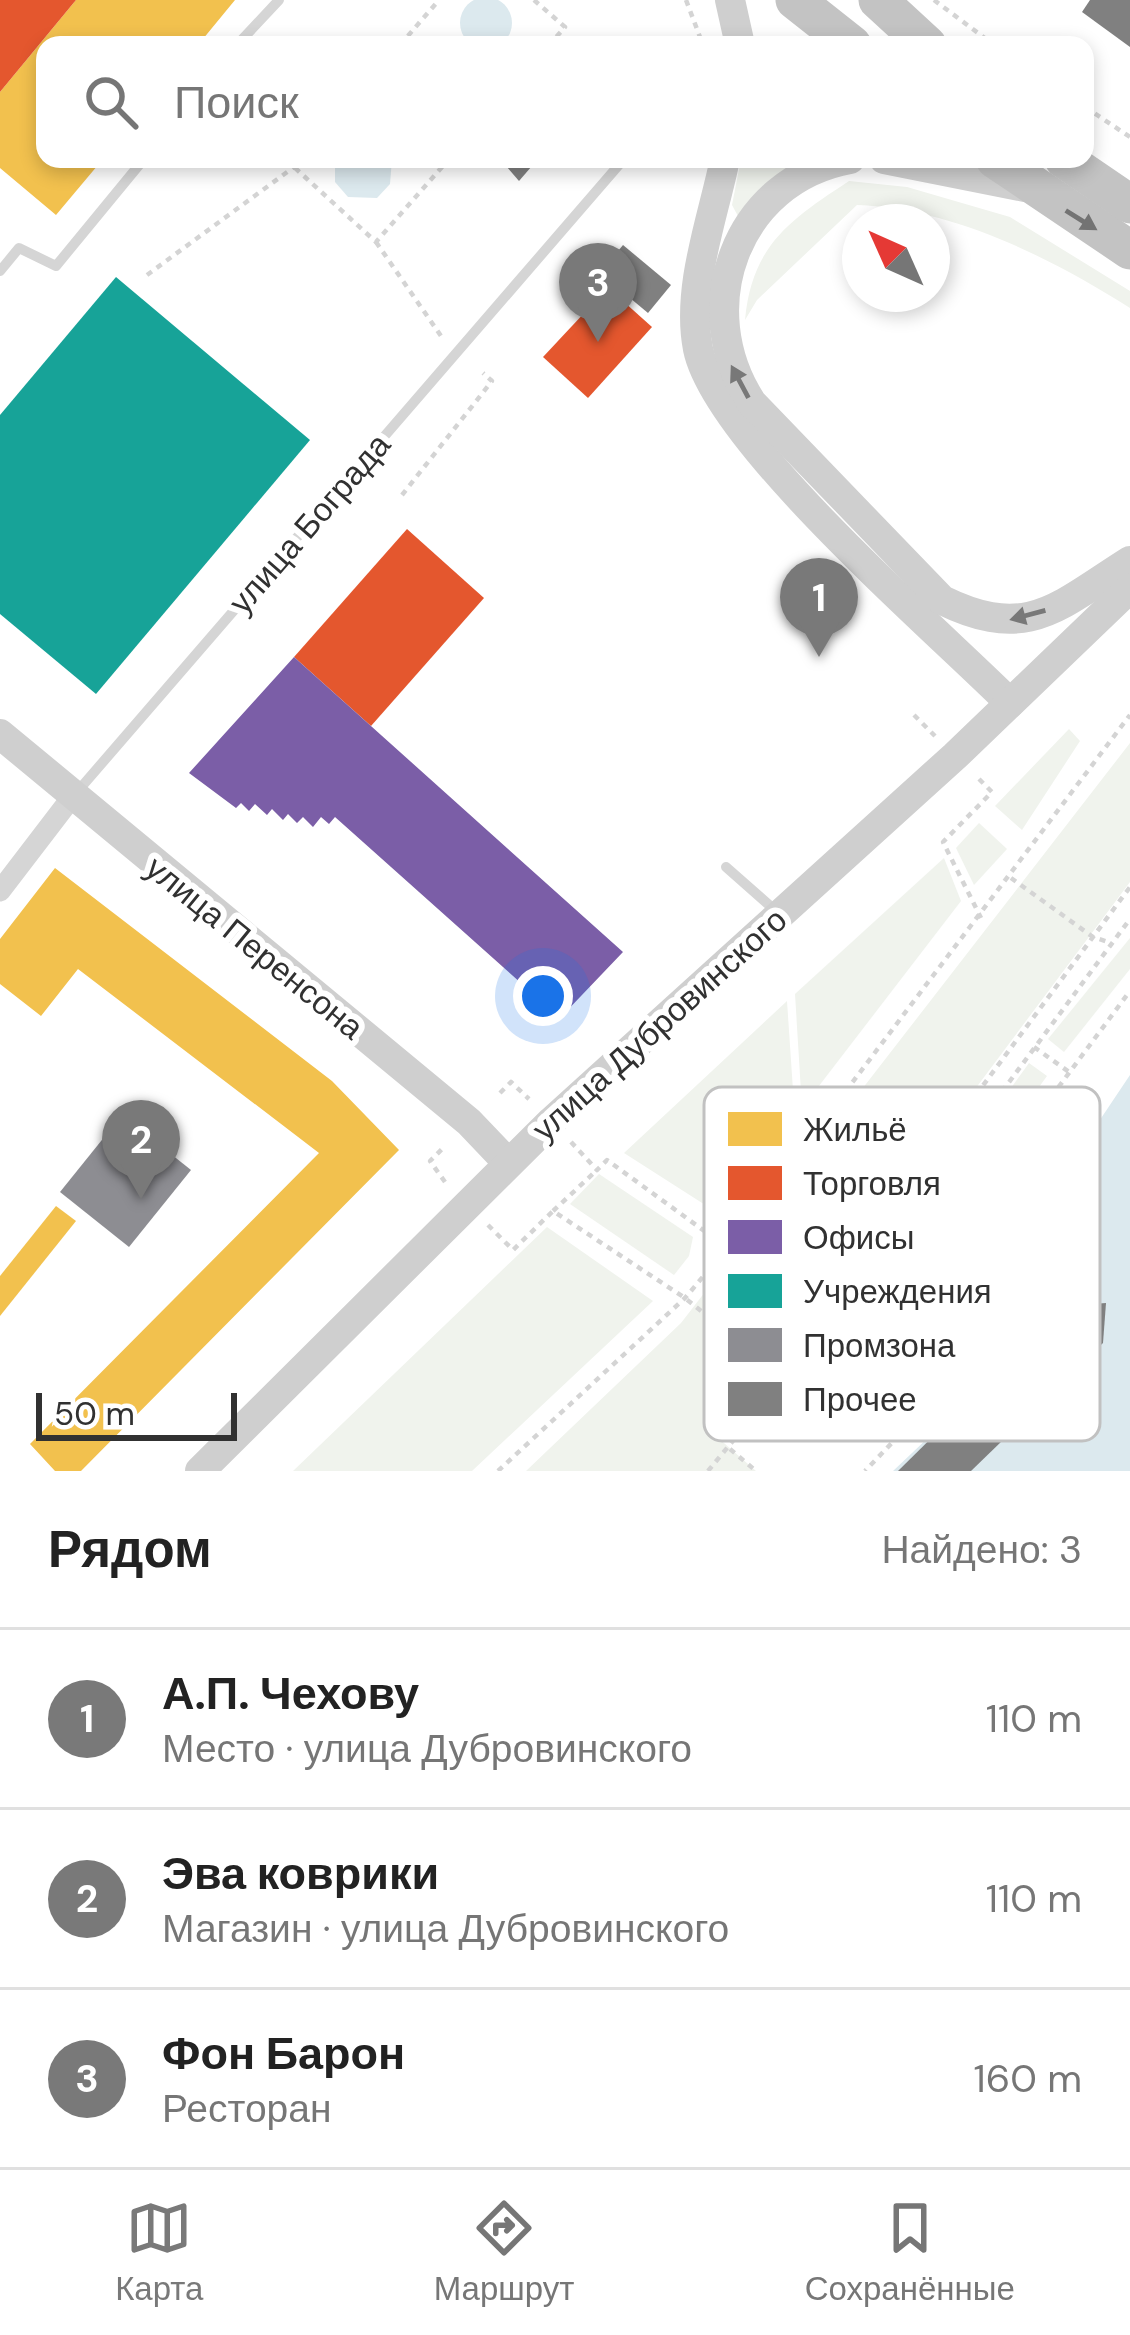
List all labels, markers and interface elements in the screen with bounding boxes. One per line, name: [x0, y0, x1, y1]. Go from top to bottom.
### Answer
search box: [36, 36, 1094, 168]
icon: search: [78, 69, 144, 135]
text: Поиск: [174, 73, 299, 132]
north arrow: [842, 204, 950, 312]
one-way arrow: [1064, 209, 1098, 230]
pin: 3: [559, 243, 637, 342]
one-way arrow: [730, 364, 751, 399]
street label: улица Бограда: [219, 424, 400, 623]
pin: 1: [780, 558, 858, 657]
one-way arrow: [1009, 607, 1046, 626]
street label: улица Перенсона: [137, 846, 373, 1049]
street label: улица Дубровинского: [523, 898, 796, 1150]
your location: [513, 966, 573, 1026]
legend: [704, 1087, 1100, 1441]
pin: 2: [102, 1100, 180, 1199]
text: Жильё: [803, 1108, 907, 1151]
text: Торговля: [803, 1162, 941, 1205]
text: Офисы: [803, 1216, 914, 1259]
text: Учреждения: [803, 1270, 992, 1313]
text: Промзона: [803, 1324, 956, 1367]
text: Прочее: [803, 1378, 917, 1421]
scale bar: [36, 1387, 237, 1440]
text: 50 m: [54, 1392, 135, 1435]
text: Рядом: [48, 1516, 212, 1583]
text: Найдено: 3: [881, 1524, 1082, 1575]
text: А.П. Чехову: [162, 1664, 419, 1723]
text: 1: [80, 1693, 94, 1744]
text: 110 m: [986, 1693, 1082, 1744]
text: Место · улица Дубровинского: [162, 1723, 692, 1774]
text: Эва коврики: [162, 1844, 439, 1903]
text: 2: [76, 1873, 98, 1924]
text: 110 m: [986, 1873, 1082, 1924]
text: Магазин · улица Дубровинского: [162, 1903, 729, 1954]
text: Фон Барон: [162, 2024, 405, 2083]
text: 3: [75, 2053, 99, 2104]
text: 160 m: [974, 2053, 1082, 2104]
text: Ресторан: [162, 2083, 332, 2134]
tab: Карта: [115, 2195, 203, 2310]
tab: Маршрут: [434, 2195, 574, 2310]
tab: Сохранённые: [805, 2195, 1015, 2310]

